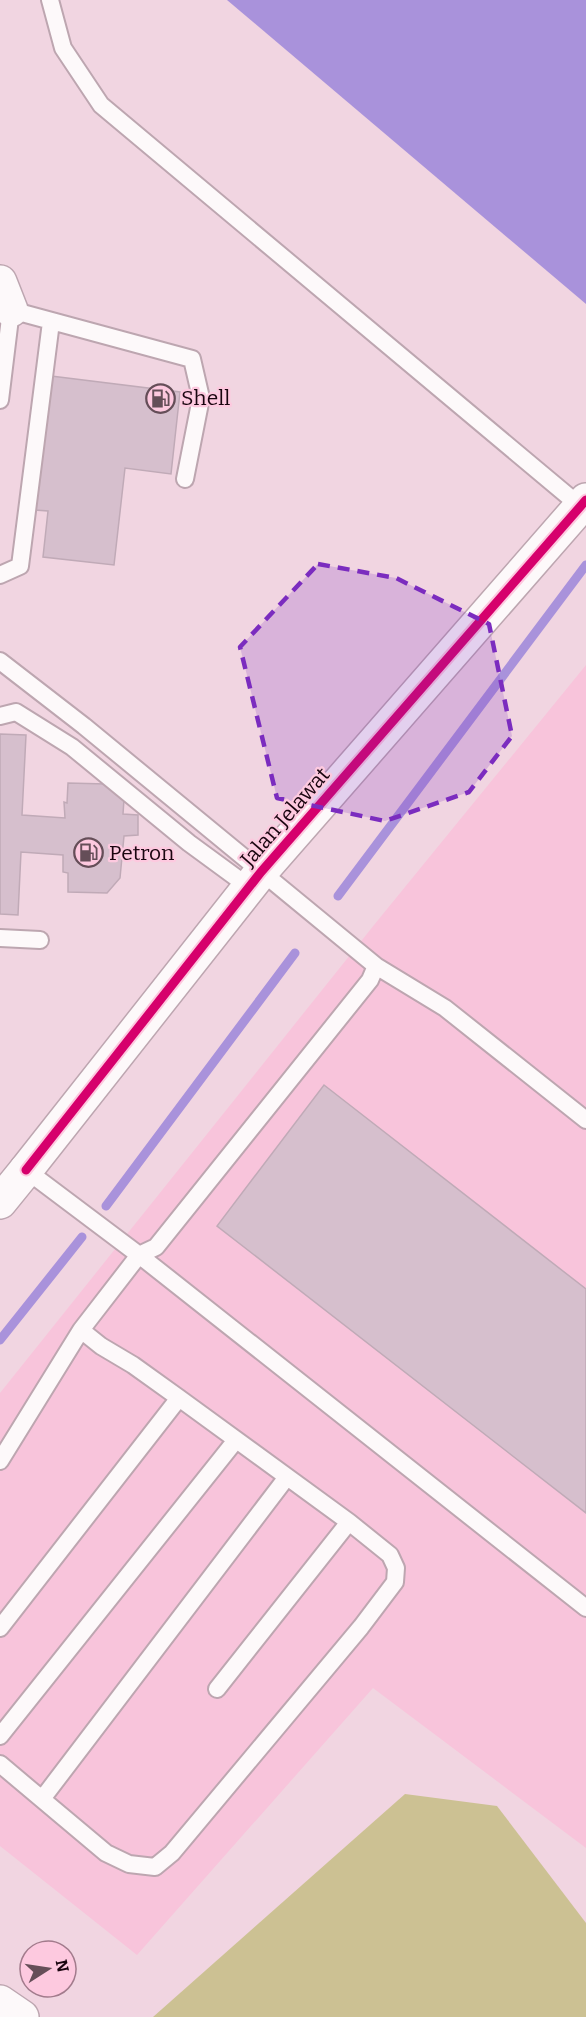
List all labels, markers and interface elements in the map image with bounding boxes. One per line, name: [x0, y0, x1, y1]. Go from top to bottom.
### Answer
fuel station icon: Shell: [144, 382, 176, 414]
place label: Shell: [181, 385, 230, 411]
street label: Jalan Jelawat: [234, 762, 335, 873]
fuel station icon: Petron: [72, 837, 104, 869]
place label: Petron: [109, 840, 174, 866]
north arrow: [18, 1939, 78, 1999]
text: N: [52, 1958, 73, 1974]

